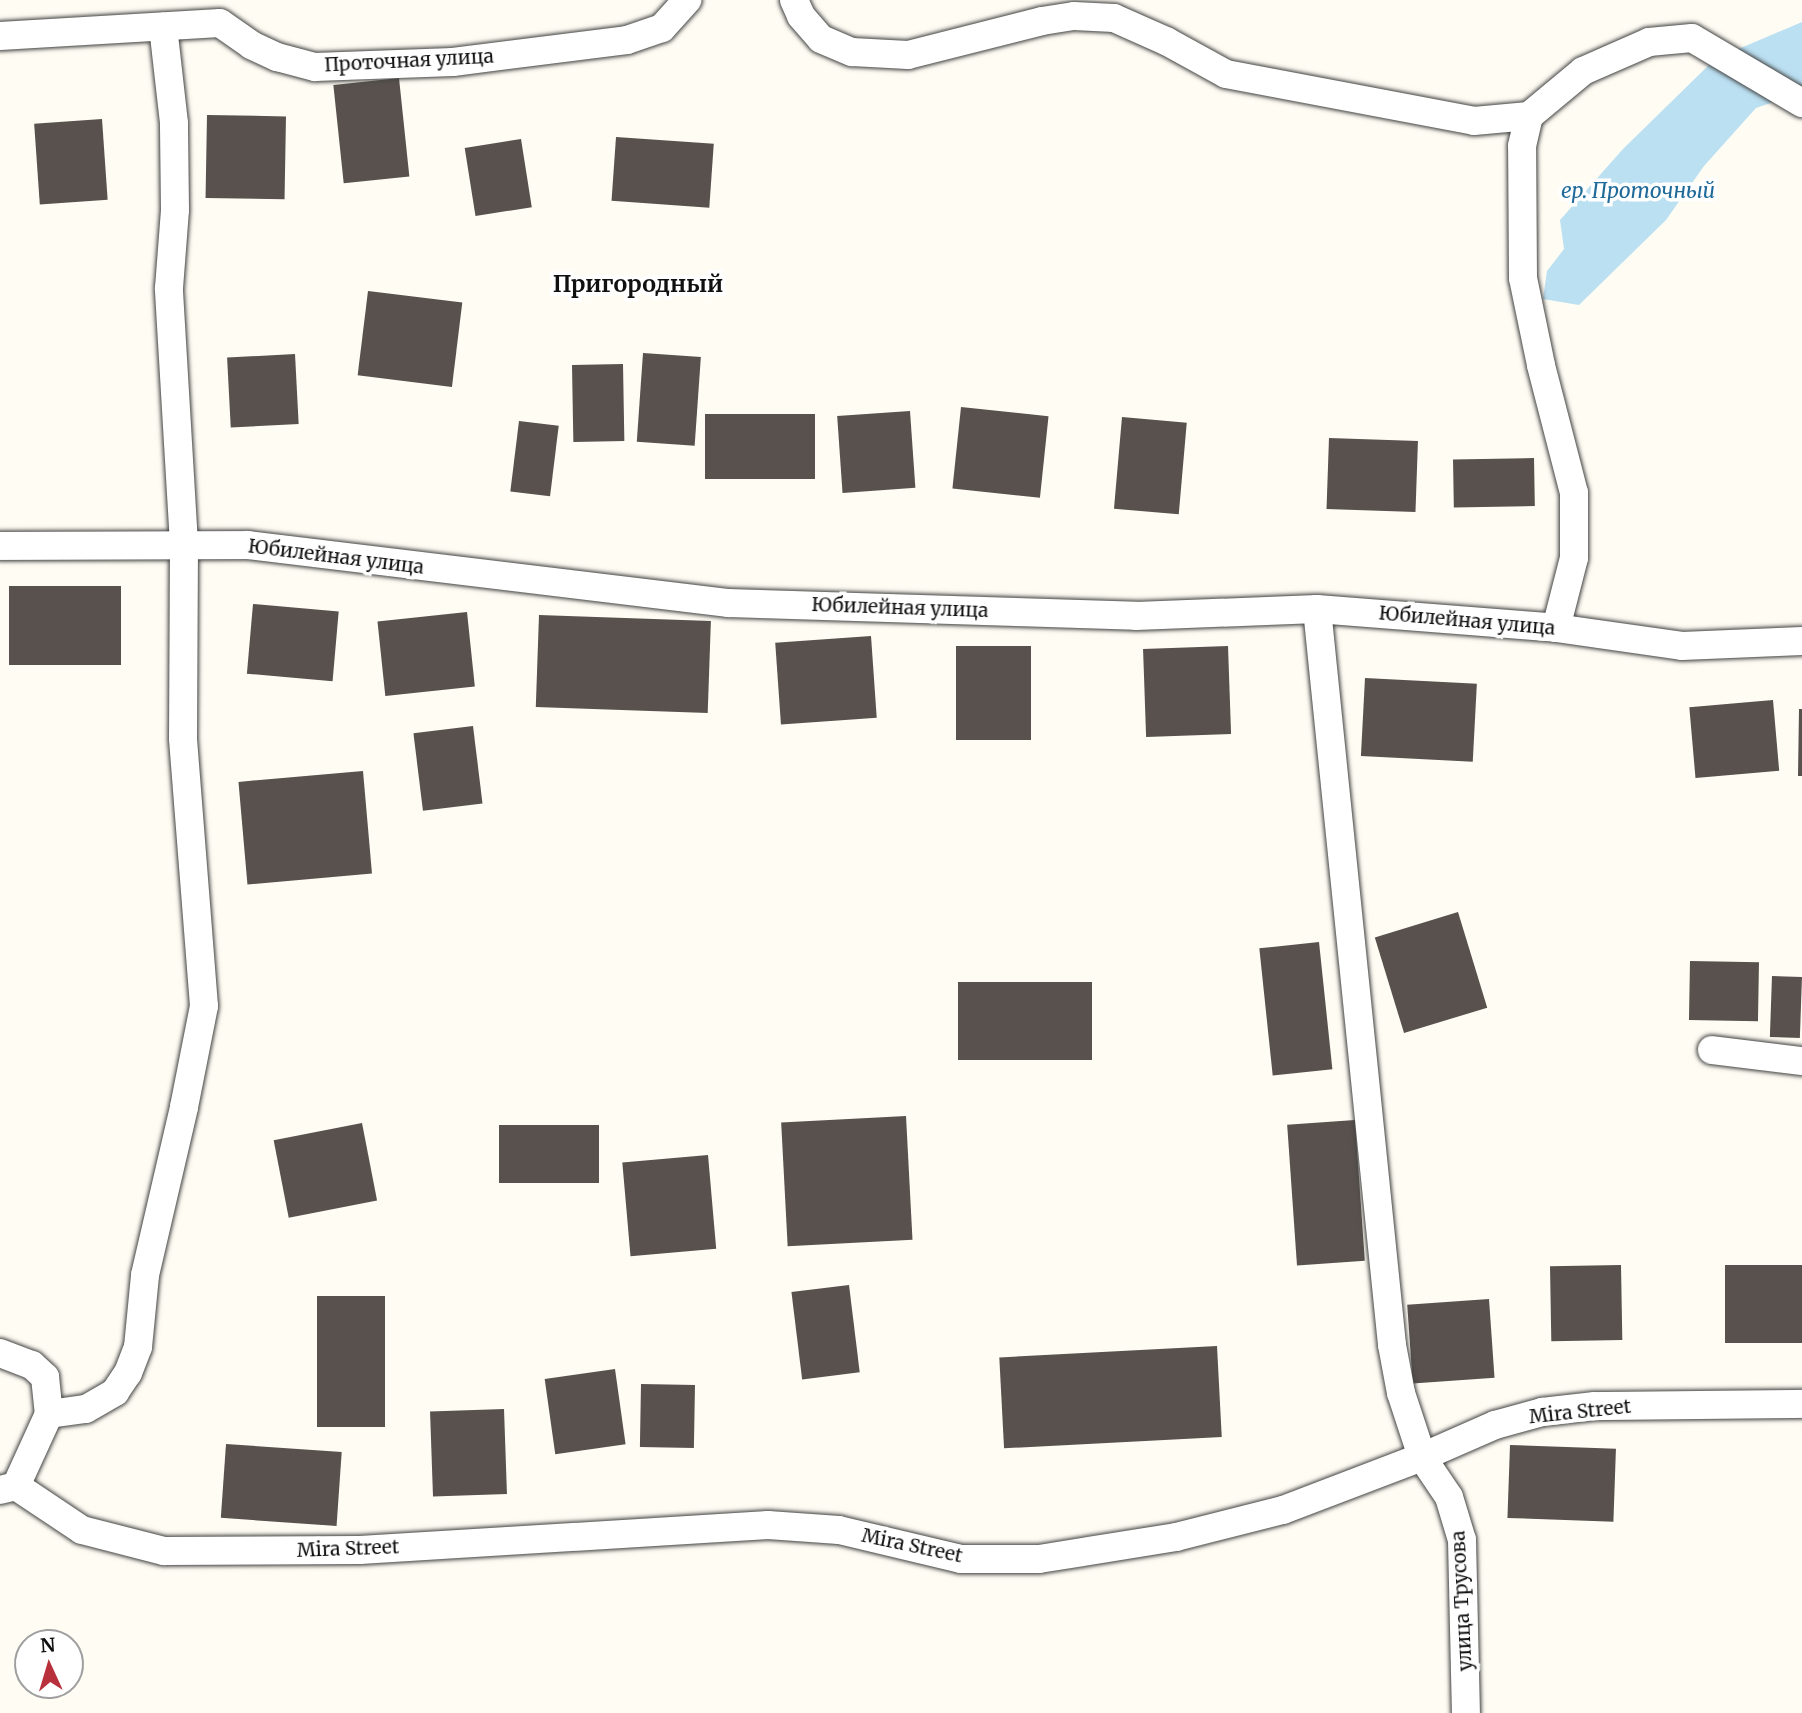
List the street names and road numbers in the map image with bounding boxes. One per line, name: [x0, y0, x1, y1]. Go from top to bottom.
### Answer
street label: Проточная улица: [324, 45, 494, 77]
street label: Юбилейная улица: [247, 535, 425, 579]
street label: Юбилейная улица: [811, 594, 989, 622]
street label: Юбилейная улица: [1378, 602, 1556, 640]
street label: Mira Street: [1528, 1395, 1632, 1429]
street label: Mira Street: [860, 1524, 964, 1568]
street label: улица Трусова: [1447, 1530, 1477, 1672]
street label: Mira Street: [296, 1536, 400, 1562]

